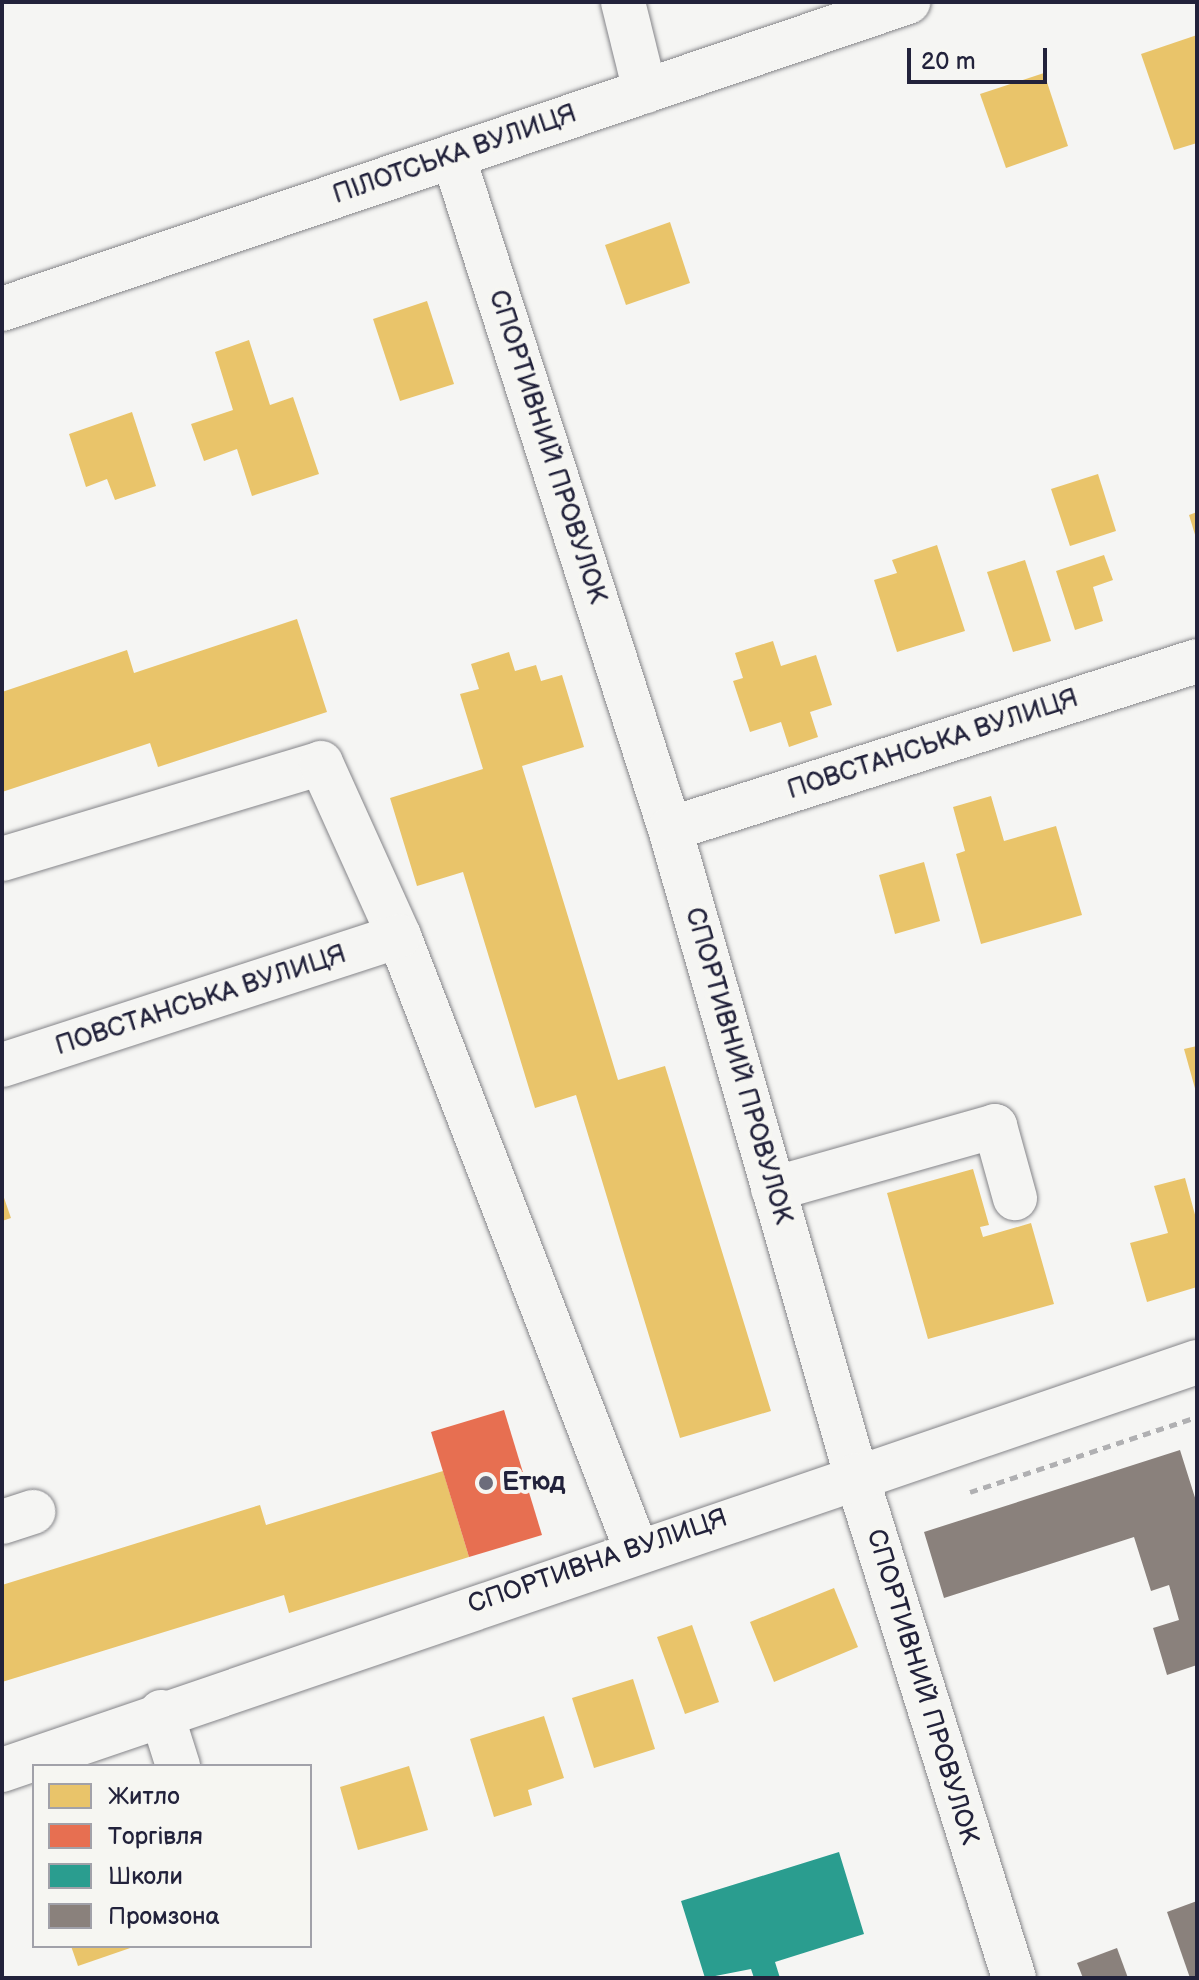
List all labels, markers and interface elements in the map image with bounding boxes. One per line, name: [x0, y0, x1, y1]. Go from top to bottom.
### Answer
scale bar: [911, 32, 1051, 82]
text: 20 m: [921, 47, 976, 76]
street label: ПІЛОТСЬКА ВУЛИЦЯ: [329, 99, 581, 211]
street label: СПОРТИВНИЙ ПРОВУЛОК: [482, 286, 612, 608]
street label: ПОВСТАНСЬКА ВУЛИЦЯ: [784, 683, 1082, 807]
street label: СПОРТИВНИЙ ПРОВУЛОК: [678, 904, 798, 1228]
street label: ПОВСТАНСЬКА ВУЛИЦЯ: [52, 939, 350, 1063]
place label: Етюд: [502, 1467, 565, 1499]
marker: Етюд: [477, 1474, 495, 1492]
street label: СПОРТИВНА ВУЛИЦЯ: [464, 1503, 732, 1621]
street label: СПОРТИВНИЙ ПРОВУЛОК: [859, 1526, 985, 1848]
legend: [32, 1764, 312, 1948]
text: Житло: [108, 1782, 180, 1811]
text: Торгівля: [108, 1822, 203, 1851]
text: Школи: [108, 1862, 183, 1891]
text: Промзона: [108, 1902, 220, 1931]

